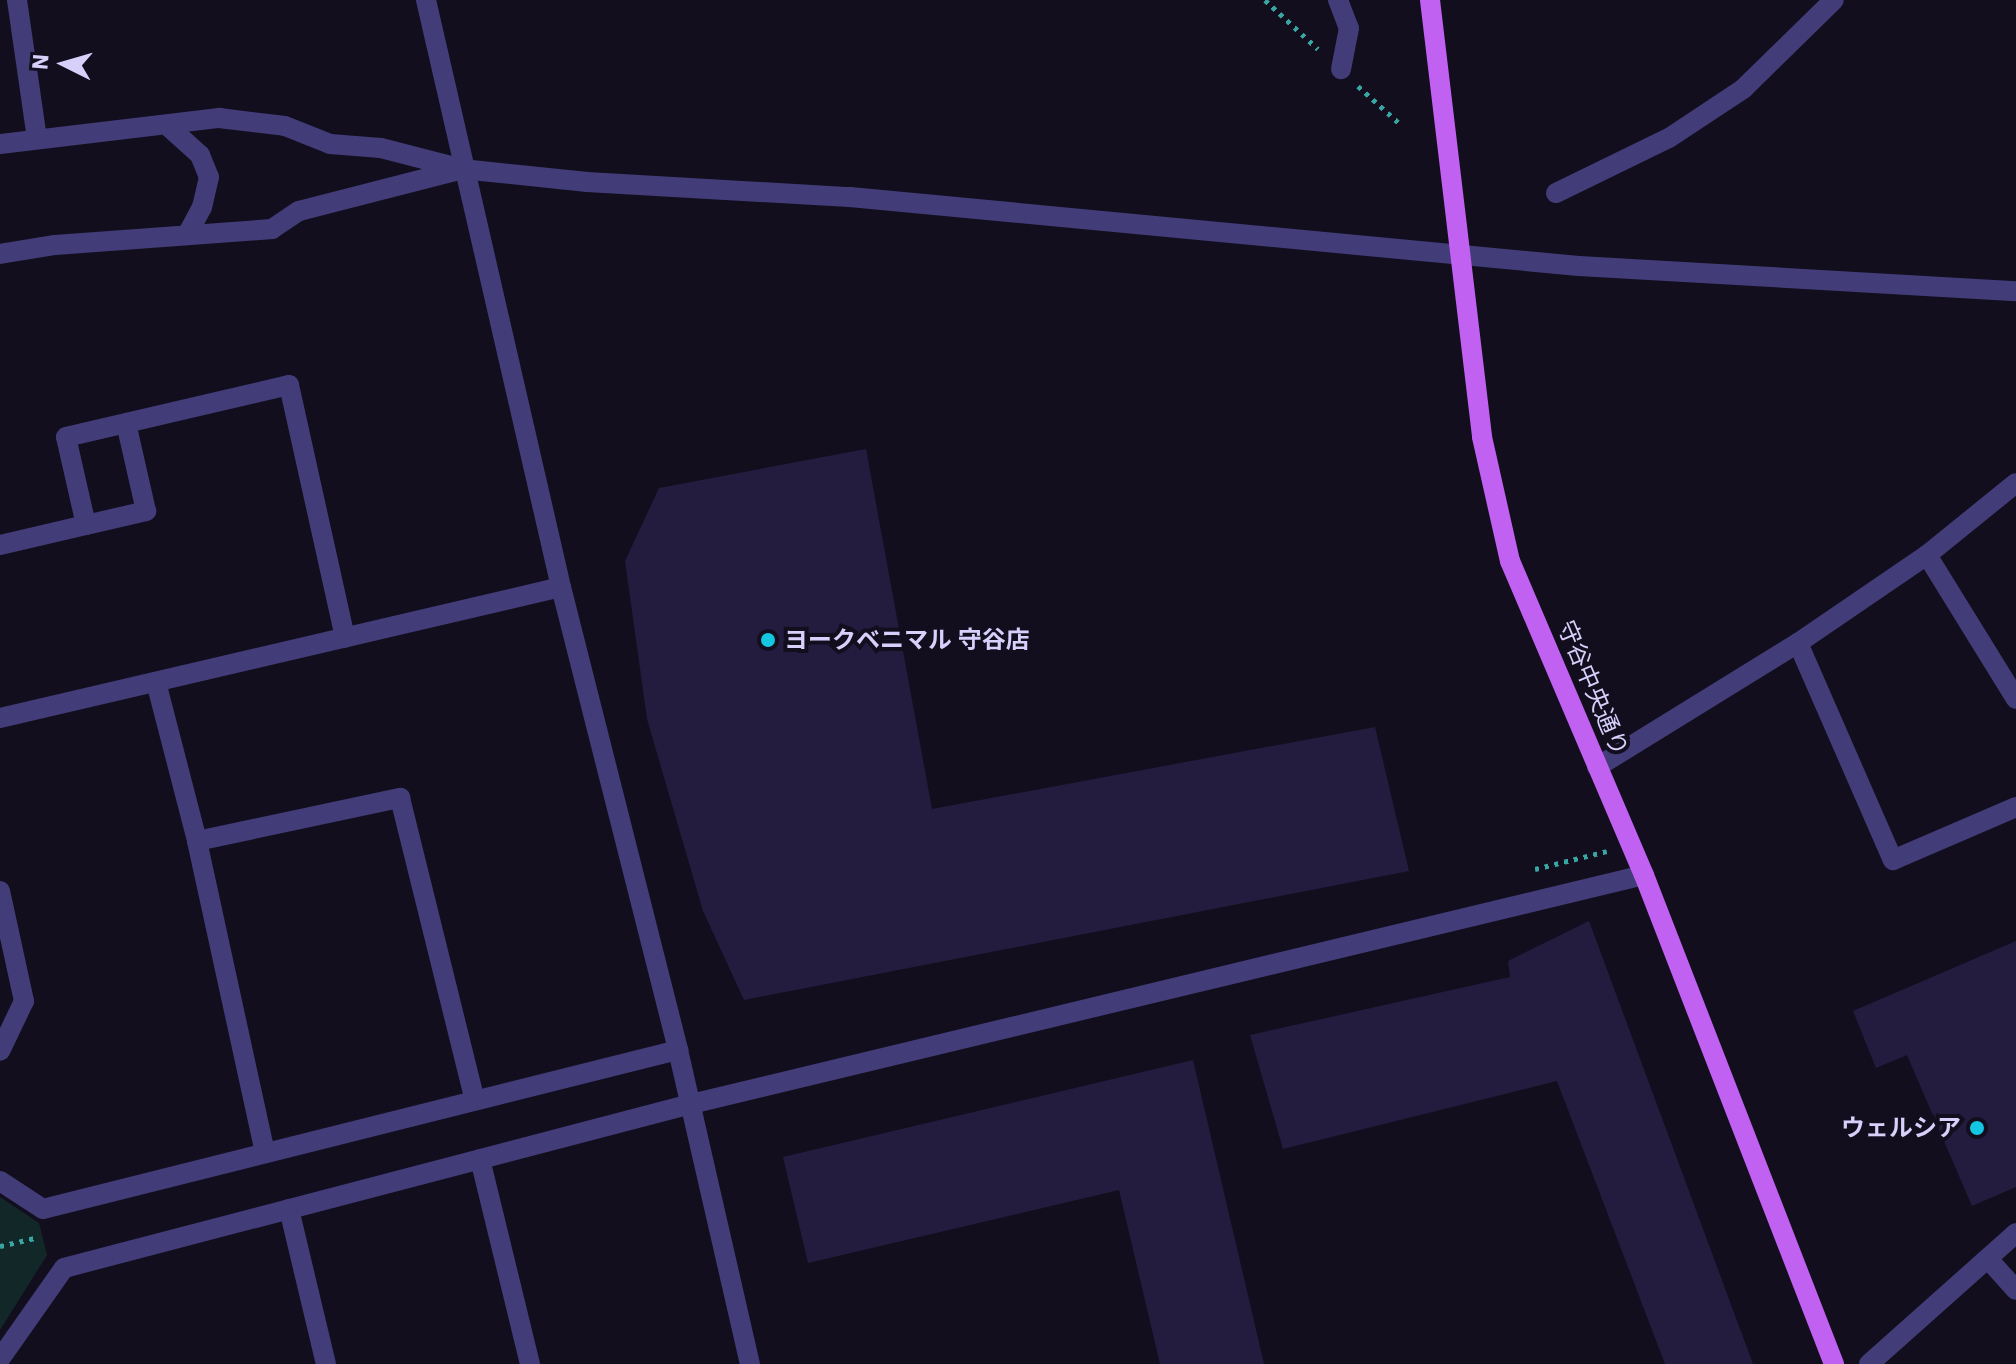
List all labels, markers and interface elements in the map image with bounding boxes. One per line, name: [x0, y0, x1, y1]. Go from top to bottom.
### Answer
north arrow: [24, 24, 104, 104]
text: N: [24, 53, 55, 71]
street label: 守谷中央通り: [1552, 616, 1634, 760]
place label: ヨークベニマル 守谷店: [784, 626, 1030, 654]
marker: ヨークベニマル 守谷店: [759, 631, 777, 649]
place label: ウェルシア: [1841, 1114, 1961, 1142]
marker: ウェルシア: [1968, 1119, 1986, 1137]

